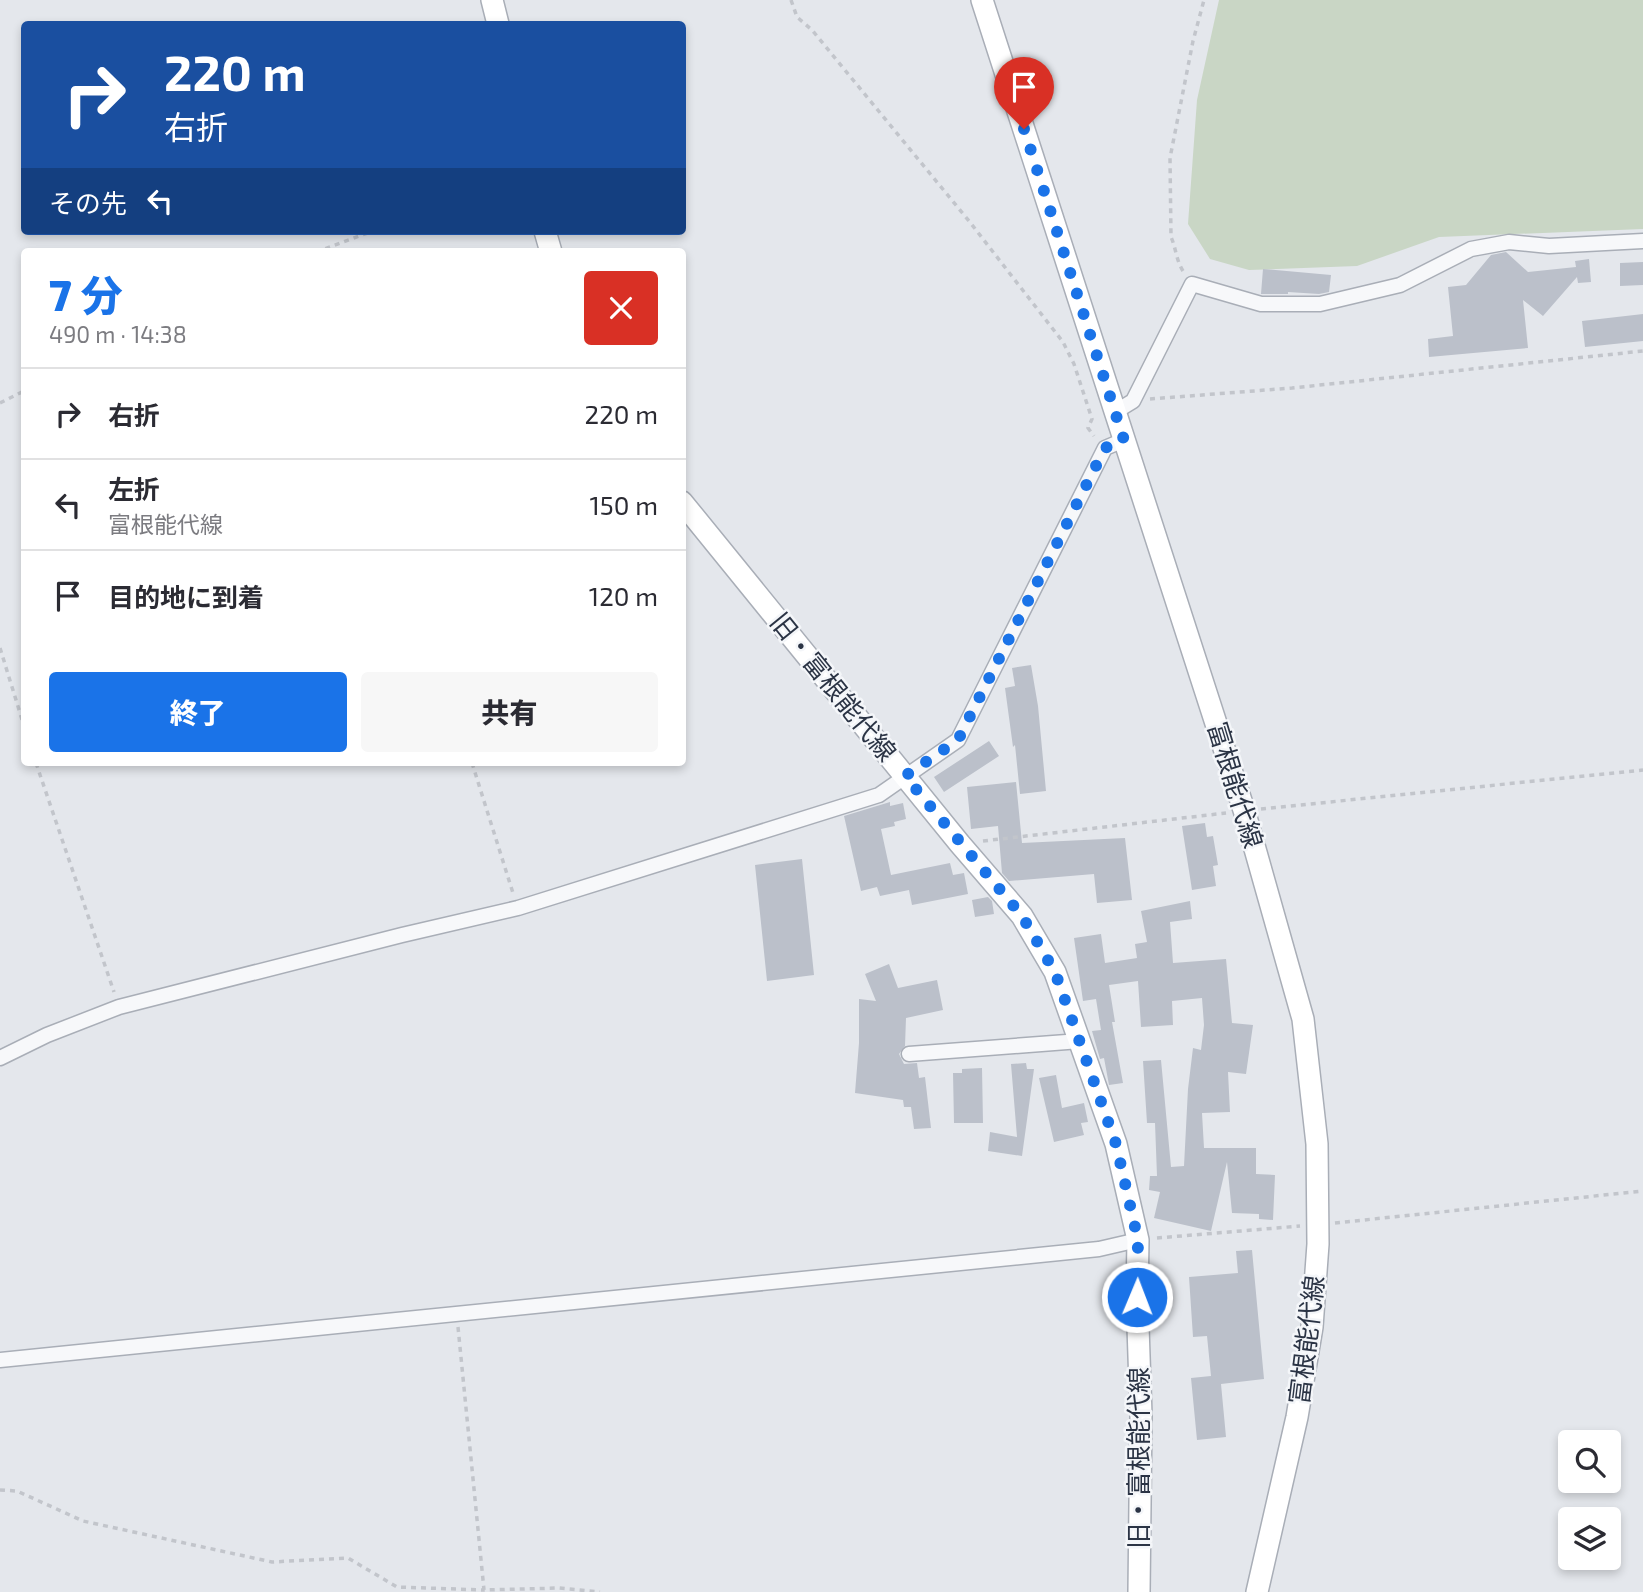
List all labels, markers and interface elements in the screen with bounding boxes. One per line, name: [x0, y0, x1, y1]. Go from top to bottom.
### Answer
text: 220 m: [164, 42, 306, 101]
icon: right: [49, 49, 140, 140]
pin: [994, 57, 1054, 129]
icon: arrive: [1005, 68, 1043, 106]
text: 右折: [164, 107, 228, 145]
icon: left: [141, 182, 179, 220]
text: その先: [49, 187, 127, 218]
text: 7 分: [49, 269, 122, 319]
button: close: [584, 271, 658, 345]
text: 490 m · 14:38: [49, 320, 187, 348]
icon: right: [49, 395, 87, 433]
text: 220 m: [585, 398, 658, 429]
text: 右折: [108, 399, 160, 430]
text: 左折: [108, 473, 160, 504]
icon: left: [49, 486, 87, 524]
text: 150 m: [589, 489, 658, 520]
text: 富根能代線: [108, 510, 223, 538]
icon: arrive: [49, 577, 87, 615]
text: 120 m: [589, 580, 658, 611]
text: 目的地に到着: [108, 581, 264, 612]
street label: 旧・富根能代線: [765, 606, 903, 767]
button: 終了: [49, 672, 347, 752]
button: 共有: [361, 672, 658, 752]
street label: 富根能代線: [1203, 718, 1270, 851]
position arrow: [1100, 1260, 1174, 1334]
street label: 富根能代線: [1282, 1273, 1329, 1406]
street label: 旧・富根能代線: [1122, 1367, 1153, 1549]
map controls: [1558, 1430, 1621, 1570]
button: search: [1558, 1430, 1621, 1493]
button: layers: [1558, 1507, 1621, 1570]

